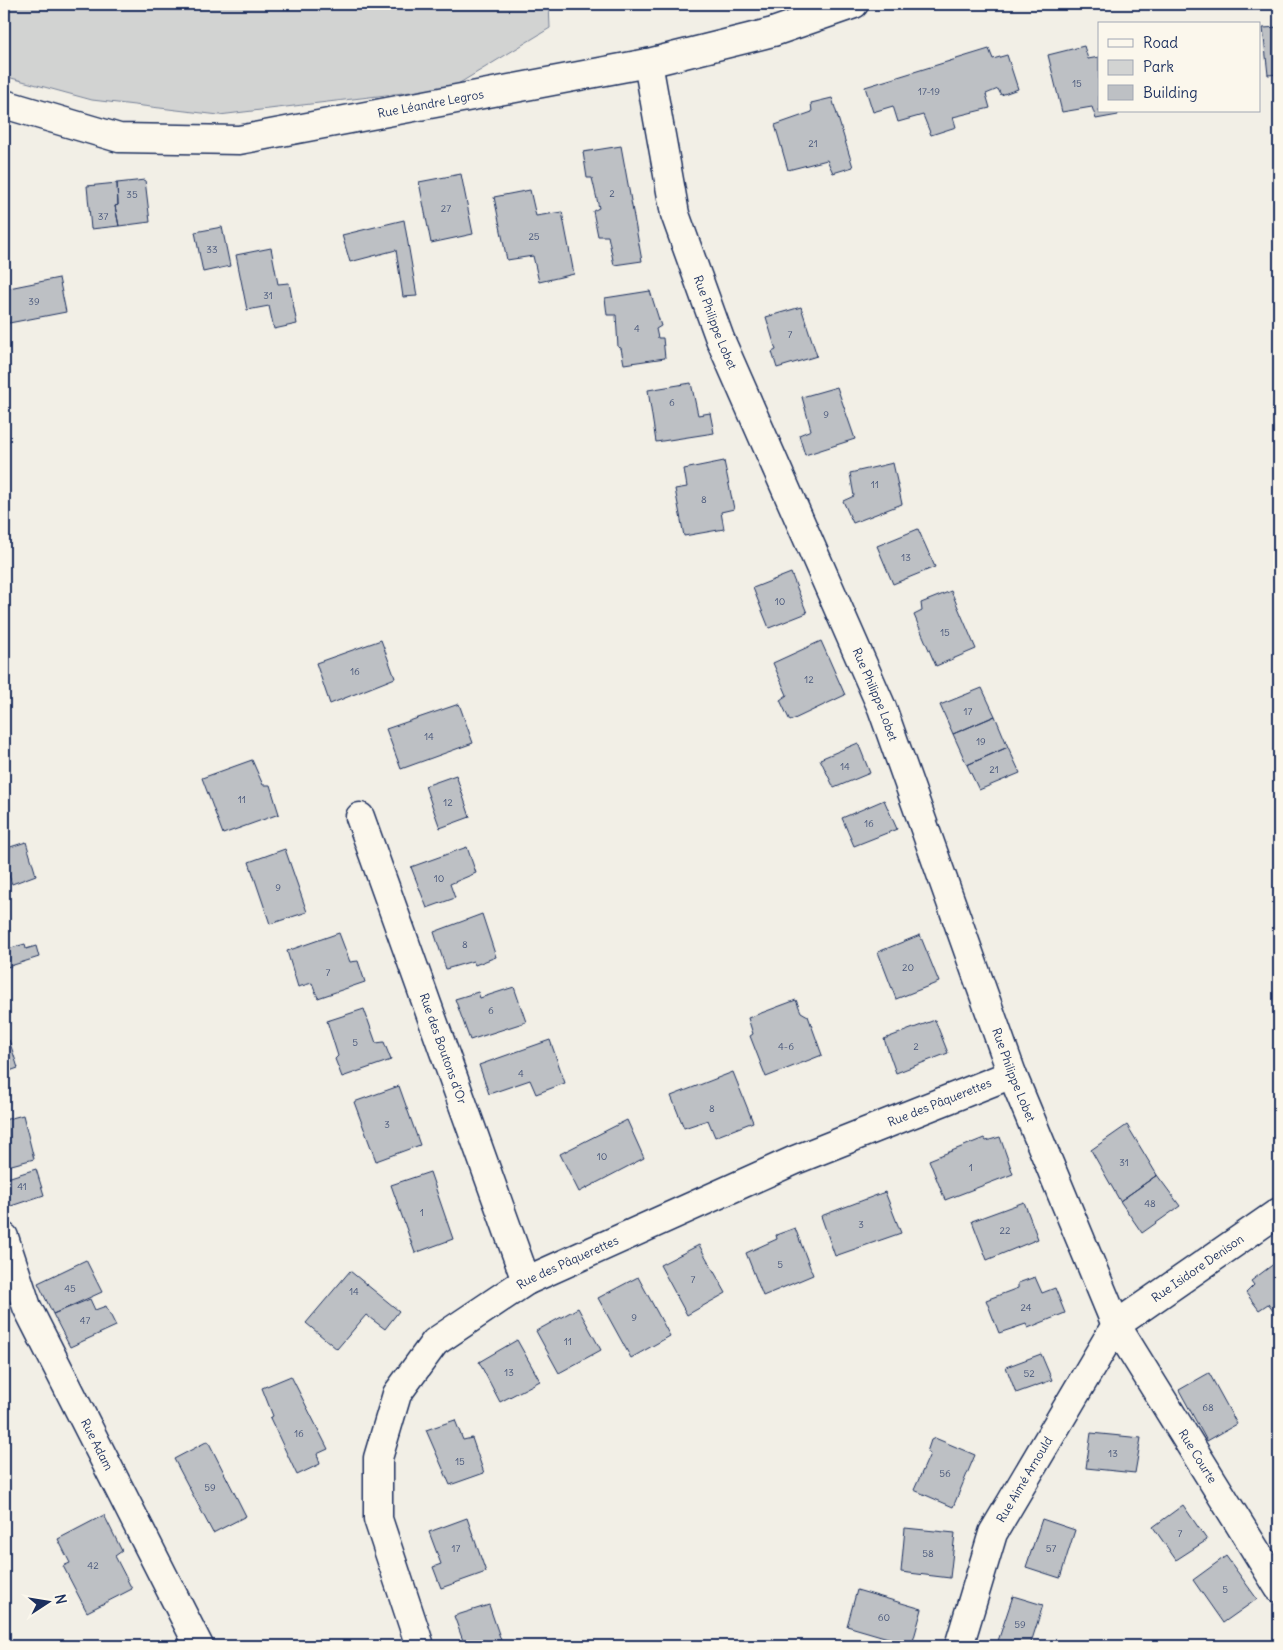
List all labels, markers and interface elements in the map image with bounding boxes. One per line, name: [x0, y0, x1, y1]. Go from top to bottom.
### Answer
legend: [1098, 22, 1260, 112]
text: Road: [1143, 33, 1178, 52]
text: Park: [1143, 57, 1174, 76]
house number: 15: [1072, 77, 1082, 90]
text: Building: [1143, 83, 1198, 102]
house number: 17-19: [918, 85, 940, 98]
street label: Rue Léandre Legros: [376, 86, 485, 121]
house number: 21: [808, 137, 818, 150]
house number: 2: [609, 187, 615, 200]
house number: 35: [126, 188, 138, 201]
house number: 27: [441, 202, 451, 215]
house number: 37: [98, 210, 108, 223]
house number: 25: [528, 230, 540, 243]
house number: 33: [206, 243, 218, 256]
street label: Rue Philippe Lobet: [691, 273, 740, 372]
house number: 31: [263, 289, 273, 302]
house number: 39: [28, 295, 40, 308]
house number: 4: [634, 322, 640, 335]
house number: 7: [788, 328, 793, 341]
house number: 6: [669, 396, 675, 409]
house number: 9: [823, 408, 829, 421]
house number: 11: [871, 478, 879, 491]
house number: 8: [701, 493, 707, 506]
house number: 13: [901, 551, 911, 564]
house number: 10: [775, 595, 785, 608]
house number: 15: [940, 626, 950, 639]
street label: Rue Philippe Lobet: [849, 645, 901, 743]
house number: 16: [350, 665, 360, 678]
house number: 12: [804, 673, 814, 686]
house number: 17: [964, 705, 973, 718]
house number: 14: [424, 730, 434, 743]
house number: 19: [976, 735, 986, 748]
house number: 14: [840, 760, 850, 773]
house number: 21: [989, 763, 999, 776]
house number: 11: [238, 793, 246, 806]
house number: 12: [443, 796, 453, 809]
house number: 16: [864, 817, 874, 830]
house number: 10: [434, 872, 444, 885]
house number: 9: [275, 881, 281, 894]
house number: 8: [462, 938, 468, 951]
house number: 20: [902, 961, 914, 974]
house number: 7: [326, 966, 331, 979]
street label: Rue des Boutons d'Or: [417, 991, 470, 1106]
house number: 6: [488, 1004, 494, 1017]
street label: Rue Philippe Lobet: [989, 1026, 1039, 1124]
house number: 5: [352, 1036, 358, 1049]
house number: 4-6: [778, 1040, 794, 1053]
house number: 2: [913, 1040, 919, 1053]
house number: 4: [518, 1067, 524, 1080]
street label: Rue des Pâquerettes: [885, 1075, 993, 1130]
house number: 8: [709, 1102, 715, 1115]
house number: 3: [384, 1118, 390, 1131]
house number: 10: [597, 1150, 607, 1163]
house number: 31: [1119, 1156, 1129, 1169]
house number: 1: [969, 1161, 973, 1174]
house number: 41: [17, 1180, 27, 1193]
house number: 48: [1144, 1197, 1156, 1210]
house number: 1: [420, 1206, 424, 1219]
house number: 3: [858, 1218, 864, 1231]
house number: 22: [1000, 1224, 1011, 1237]
street label: Rue Isidore Denison: [1148, 1231, 1246, 1305]
street label: Rue des Pâquerettes: [514, 1232, 621, 1292]
house number: 5: [777, 1258, 783, 1271]
house number: 7: [691, 1273, 696, 1286]
house number: 45: [64, 1282, 76, 1295]
house number: 14: [349, 1285, 359, 1298]
house number: 24: [1020, 1301, 1032, 1314]
house number: 9: [631, 1311, 637, 1324]
house number: 47: [80, 1314, 90, 1327]
house number: 11: [564, 1335, 572, 1348]
house number: 13: [504, 1366, 514, 1379]
house number: 52: [1023, 1367, 1035, 1380]
house number: 68: [1202, 1401, 1214, 1414]
street label: Rue Adam: [78, 1416, 117, 1473]
street label: Rue Courte: [1176, 1426, 1220, 1486]
house number: 16: [294, 1427, 304, 1440]
street label: Rue Aimé Arnould: [993, 1434, 1055, 1525]
house number: 13: [1108, 1447, 1118, 1460]
house number: 15: [455, 1455, 465, 1468]
house number: 56: [939, 1467, 951, 1480]
house number: 59: [204, 1481, 216, 1494]
house number: 7: [1178, 1527, 1183, 1540]
house number: 17: [452, 1542, 461, 1555]
house number: 57: [1046, 1542, 1056, 1555]
house number: 58: [922, 1547, 934, 1560]
house number: 42: [87, 1559, 99, 1572]
north arrow: [22, 1578, 72, 1628]
house number: 5: [1222, 1583, 1228, 1596]
text: N: [51, 1593, 71, 1606]
house number: 60: [878, 1611, 890, 1624]
house number: 59: [1014, 1618, 1026, 1631]

